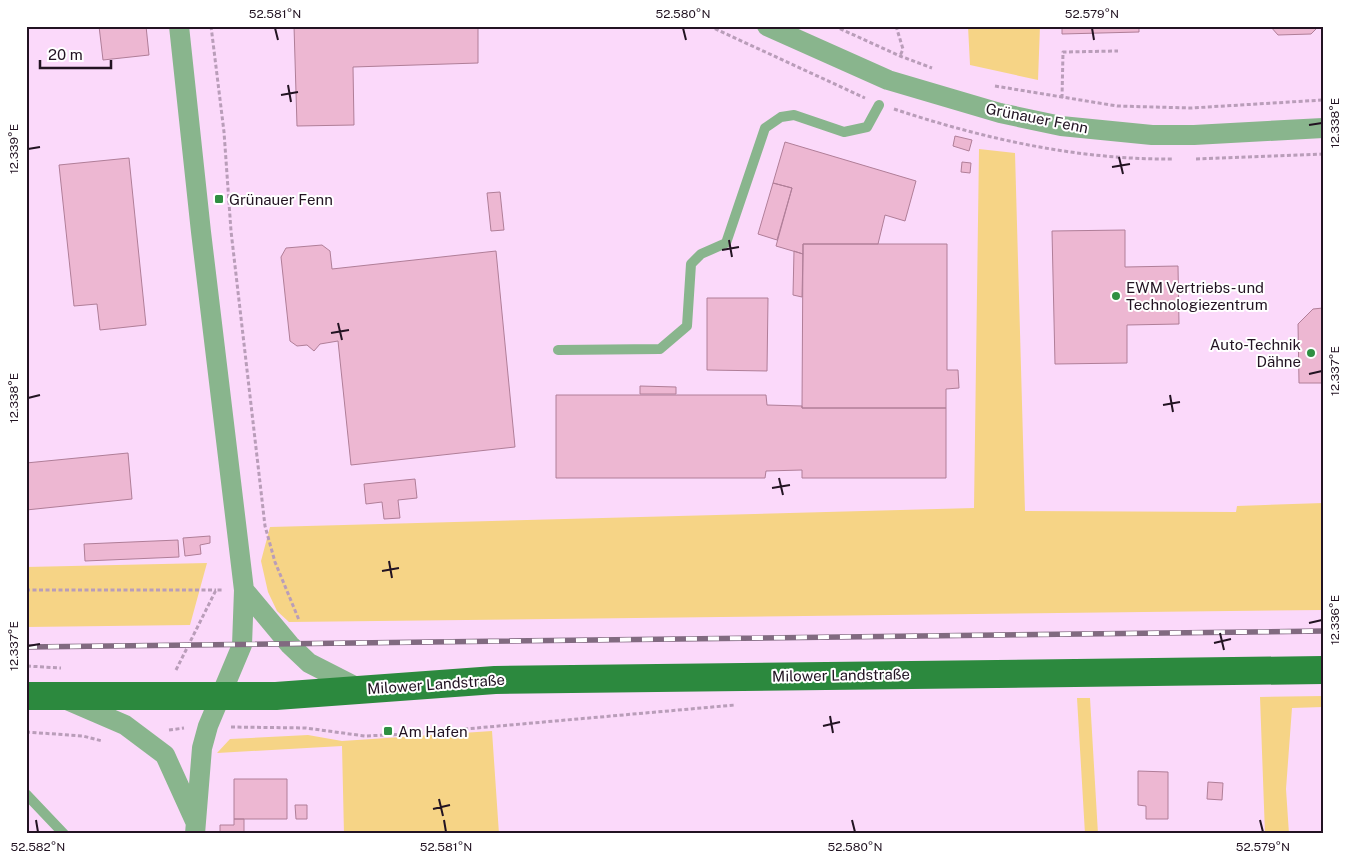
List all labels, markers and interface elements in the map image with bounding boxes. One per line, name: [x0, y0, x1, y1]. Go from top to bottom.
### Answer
text: 52.581°N: [249, 7, 301, 21]
text: 52.580°N: [656, 7, 710, 21]
text: 52.579°N: [1065, 7, 1119, 21]
scale bar: [40, 38, 111, 70]
text: 20 m: [48, 46, 83, 63]
text: 12.338°E: [1328, 98, 1342, 148]
street label: Grünauer Fenn: [984, 100, 1090, 136]
text: 12.339°E: [7, 124, 21, 174]
place label: Grünauer Fenn: [229, 191, 333, 208]
marker: Grünauer Fenn: [213, 193, 225, 205]
place label: EWM Vertriebs- und Technologiezentrum: [1126, 279, 1268, 313]
marker: EWM Vertriebs- und Technologiezentrum: [1110, 290, 1122, 302]
place label: Auto-Technik Dähne: [1210, 336, 1301, 370]
text: 12.337°E: [1328, 346, 1342, 396]
marker: Auto-Technik Dähne: [1305, 347, 1317, 359]
text: 12.338°E: [7, 373, 21, 423]
text: 12.336°E: [1328, 595, 1342, 645]
text: 12.337°E: [7, 621, 21, 671]
street label: Milower Landstraße: [772, 665, 910, 685]
street label: Milower Landstraße: [367, 671, 505, 697]
place label: Am Hafen: [398, 723, 468, 740]
marker: Am Hafen: [382, 725, 394, 737]
text: 52.582°N: [11, 840, 65, 854]
text: 52.581°N: [420, 840, 472, 854]
text: 52.580°N: [828, 840, 882, 854]
text: 52.579°N: [1236, 840, 1290, 854]

